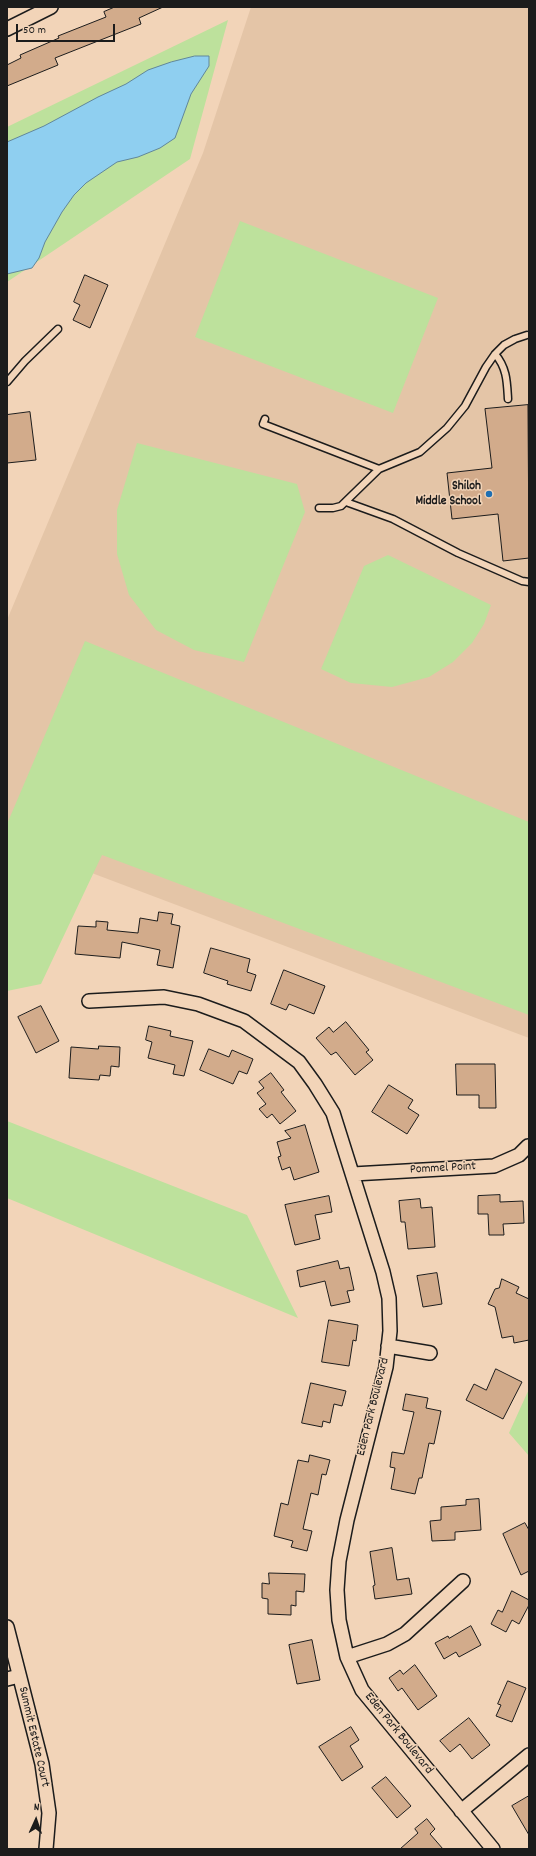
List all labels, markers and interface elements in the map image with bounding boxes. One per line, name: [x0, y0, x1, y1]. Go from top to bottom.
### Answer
scale bar: [18, 16, 117, 42]
text: 50 m: [23, 22, 46, 39]
place label: Shiloh Middle School: [415, 479, 481, 510]
marker: Shiloh Middle School: [484, 489, 494, 499]
street label: Pommel Point: [410, 1159, 476, 1179]
street label: Eden Park Boulevard: [354, 1356, 394, 1458]
street label: Summit Estate Court: [14, 1685, 52, 1789]
street label: Eden Park Boulevard: [360, 1690, 436, 1778]
north arrow: [16, 1800, 56, 1840]
text: N: [33, 1800, 40, 1816]

